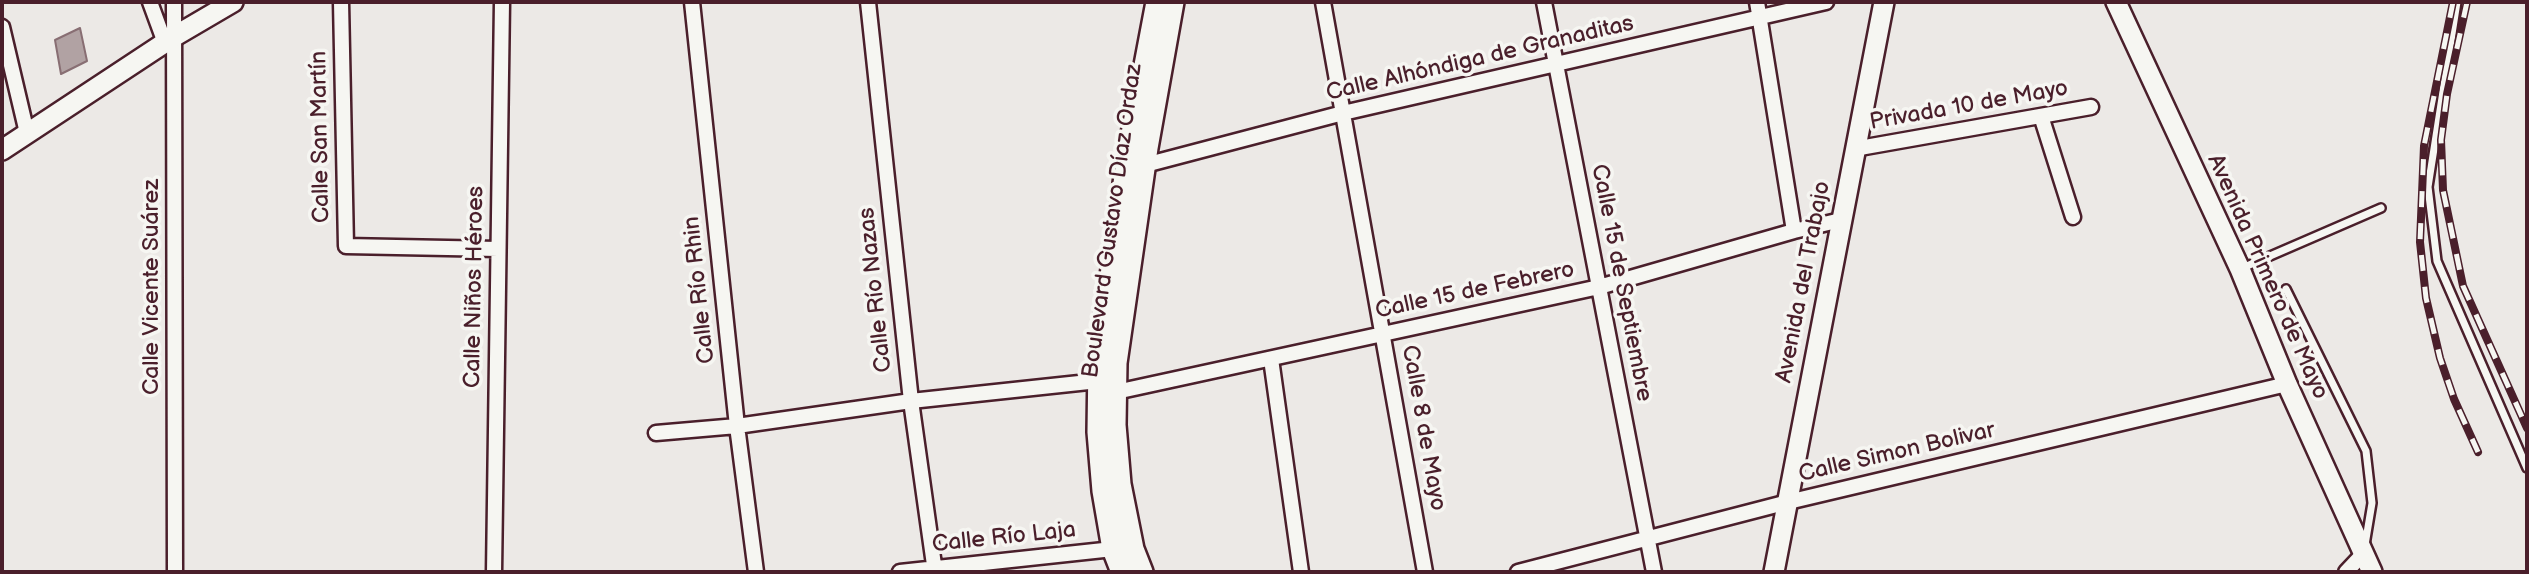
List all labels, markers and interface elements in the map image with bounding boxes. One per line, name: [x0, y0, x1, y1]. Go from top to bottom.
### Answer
street label: Calle Alhóndiga de Granaditas: [1323, 10, 1637, 108]
street label: Calle San Martín: [306, 51, 336, 223]
street label: Boulevard Gustavo Díaz Ordaz: [1077, 62, 1149, 380]
street label: Privada 10 de Mayo: [1868, 75, 2070, 137]
street label: Avenida Primero de Mayo: [2200, 150, 2334, 404]
street label: Calle 15 de Septiembre: [1584, 162, 1658, 404]
street label: Calle Vicente Suárez: [138, 179, 166, 395]
street label: Avenida del Trabajo: [1771, 179, 1837, 385]
street label: Calle Niños Héroes: [459, 186, 491, 388]
street label: Calle Río Nazas: [854, 206, 898, 374]
street label: Calle Río Rhin: [679, 215, 721, 365]
street label: Calle 15 de Febrero: [1373, 256, 1577, 326]
street label: Calle 8 de Mayo: [1395, 343, 1451, 513]
street label: Calle Simon Bolivar: [1796, 417, 1998, 489]
street label: Calle Río Laja: [931, 517, 1077, 559]

